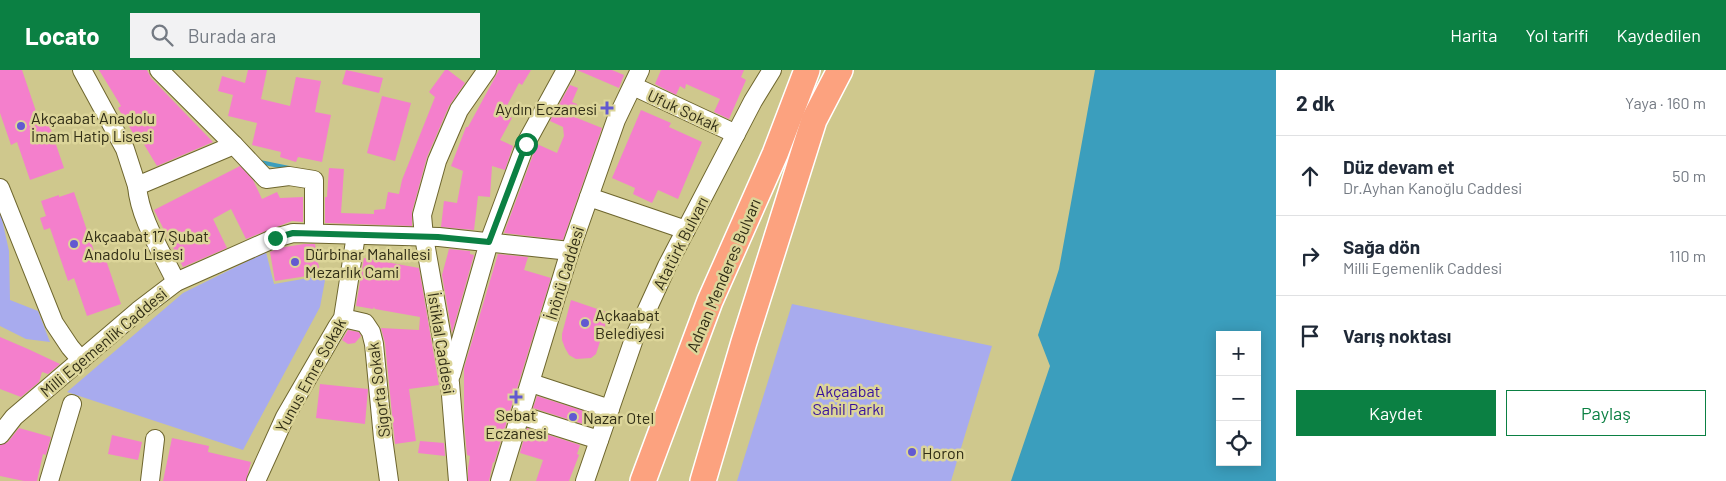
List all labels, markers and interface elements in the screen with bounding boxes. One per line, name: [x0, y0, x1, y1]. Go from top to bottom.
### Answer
search box: [130, 13, 480, 58]
text: Locato: [25, 21, 100, 50]
icon: search: [148, 21, 176, 49]
text: Burada ara: [188, 24, 276, 47]
text: Harita: [1450, 24, 1497, 46]
text: Yol tarifi: [1525, 24, 1588, 46]
text: Kaydedilen: [1616, 24, 1701, 46]
street label: Ufuk Sokak: [645, 85, 723, 135]
text: 2 dk: [1296, 90, 1335, 115]
text: Yaya · 160 m: [1625, 93, 1706, 112]
place label: Aydın Eczanesi: [495, 99, 597, 118]
marker: Aydın Eczanesi: [601, 102, 613, 114]
place label: Akçaabat Anadolu İmam Hatip Lisesi: [31, 108, 155, 145]
marker: Akçaabat Anadolu İmam Hatip Lisesi: [15, 120, 27, 132]
route start: [515, 133, 538, 156]
text: Düz devam et: [1343, 155, 1455, 178]
icon: ahead: [1296, 162, 1324, 190]
text: 50 m: [1672, 166, 1706, 185]
text: Dr.Ayhan Kanoğlu Caddesi: [1343, 178, 1522, 197]
street label: Atatürk Bulvarı: [648, 193, 712, 293]
street label: Adnan Menderes Bulvarı: [682, 196, 764, 354]
street label: İnönü Caddesi: [541, 224, 587, 322]
place label: Akçaabat 17 Şubat Anadolu Lisesi: [84, 226, 209, 263]
route end: [264, 227, 287, 250]
text: Sağa dön: [1343, 235, 1420, 258]
marker: Akçaabat 17 Şubat Anadolu Lisesi: [68, 238, 80, 250]
icon: right: [1296, 242, 1324, 270]
place label: Dürbinar Mahallesi Mezarlık Cami: [305, 244, 430, 281]
text: 110 m: [1669, 246, 1706, 265]
marker: Dürbinar Mahallesi Mezarlık Cami: [289, 256, 301, 268]
text: Milli Egemenlik Caddesi: [1343, 258, 1502, 277]
street label: Milli Egemenlik Caddesi: [36, 284, 170, 400]
street label: İstiklal Caddesi: [425, 291, 459, 395]
place label: Açkaabat Belediyesi: [595, 305, 664, 342]
street label: Yunus Emre Sokak: [271, 315, 349, 435]
marker: Açkaabat Belediyesi: [579, 317, 591, 329]
icon: arrive: [1296, 322, 1324, 350]
text: Varış noktası: [1343, 324, 1451, 347]
map controls: [1216, 331, 1261, 466]
button: +: [1216, 331, 1261, 376]
street label: Sigorta Sokak: [363, 341, 393, 439]
button: −: [1216, 376, 1261, 421]
park label: Akçaabat Sahil Parkı: [812, 381, 884, 418]
button: Kaydet: [1296, 390, 1496, 436]
button: Paylaş: [1506, 390, 1706, 436]
marker: Sebat Eczanesi: [510, 391, 522, 403]
place label: Sebat Eczanesi: [485, 405, 547, 442]
place label: Nazar Otel: [583, 408, 654, 427]
marker: Nazar Otel: [567, 411, 579, 423]
button: locate: [1216, 421, 1261, 466]
place label: Horon: [922, 443, 964, 462]
marker: Horon: [906, 446, 918, 458]

